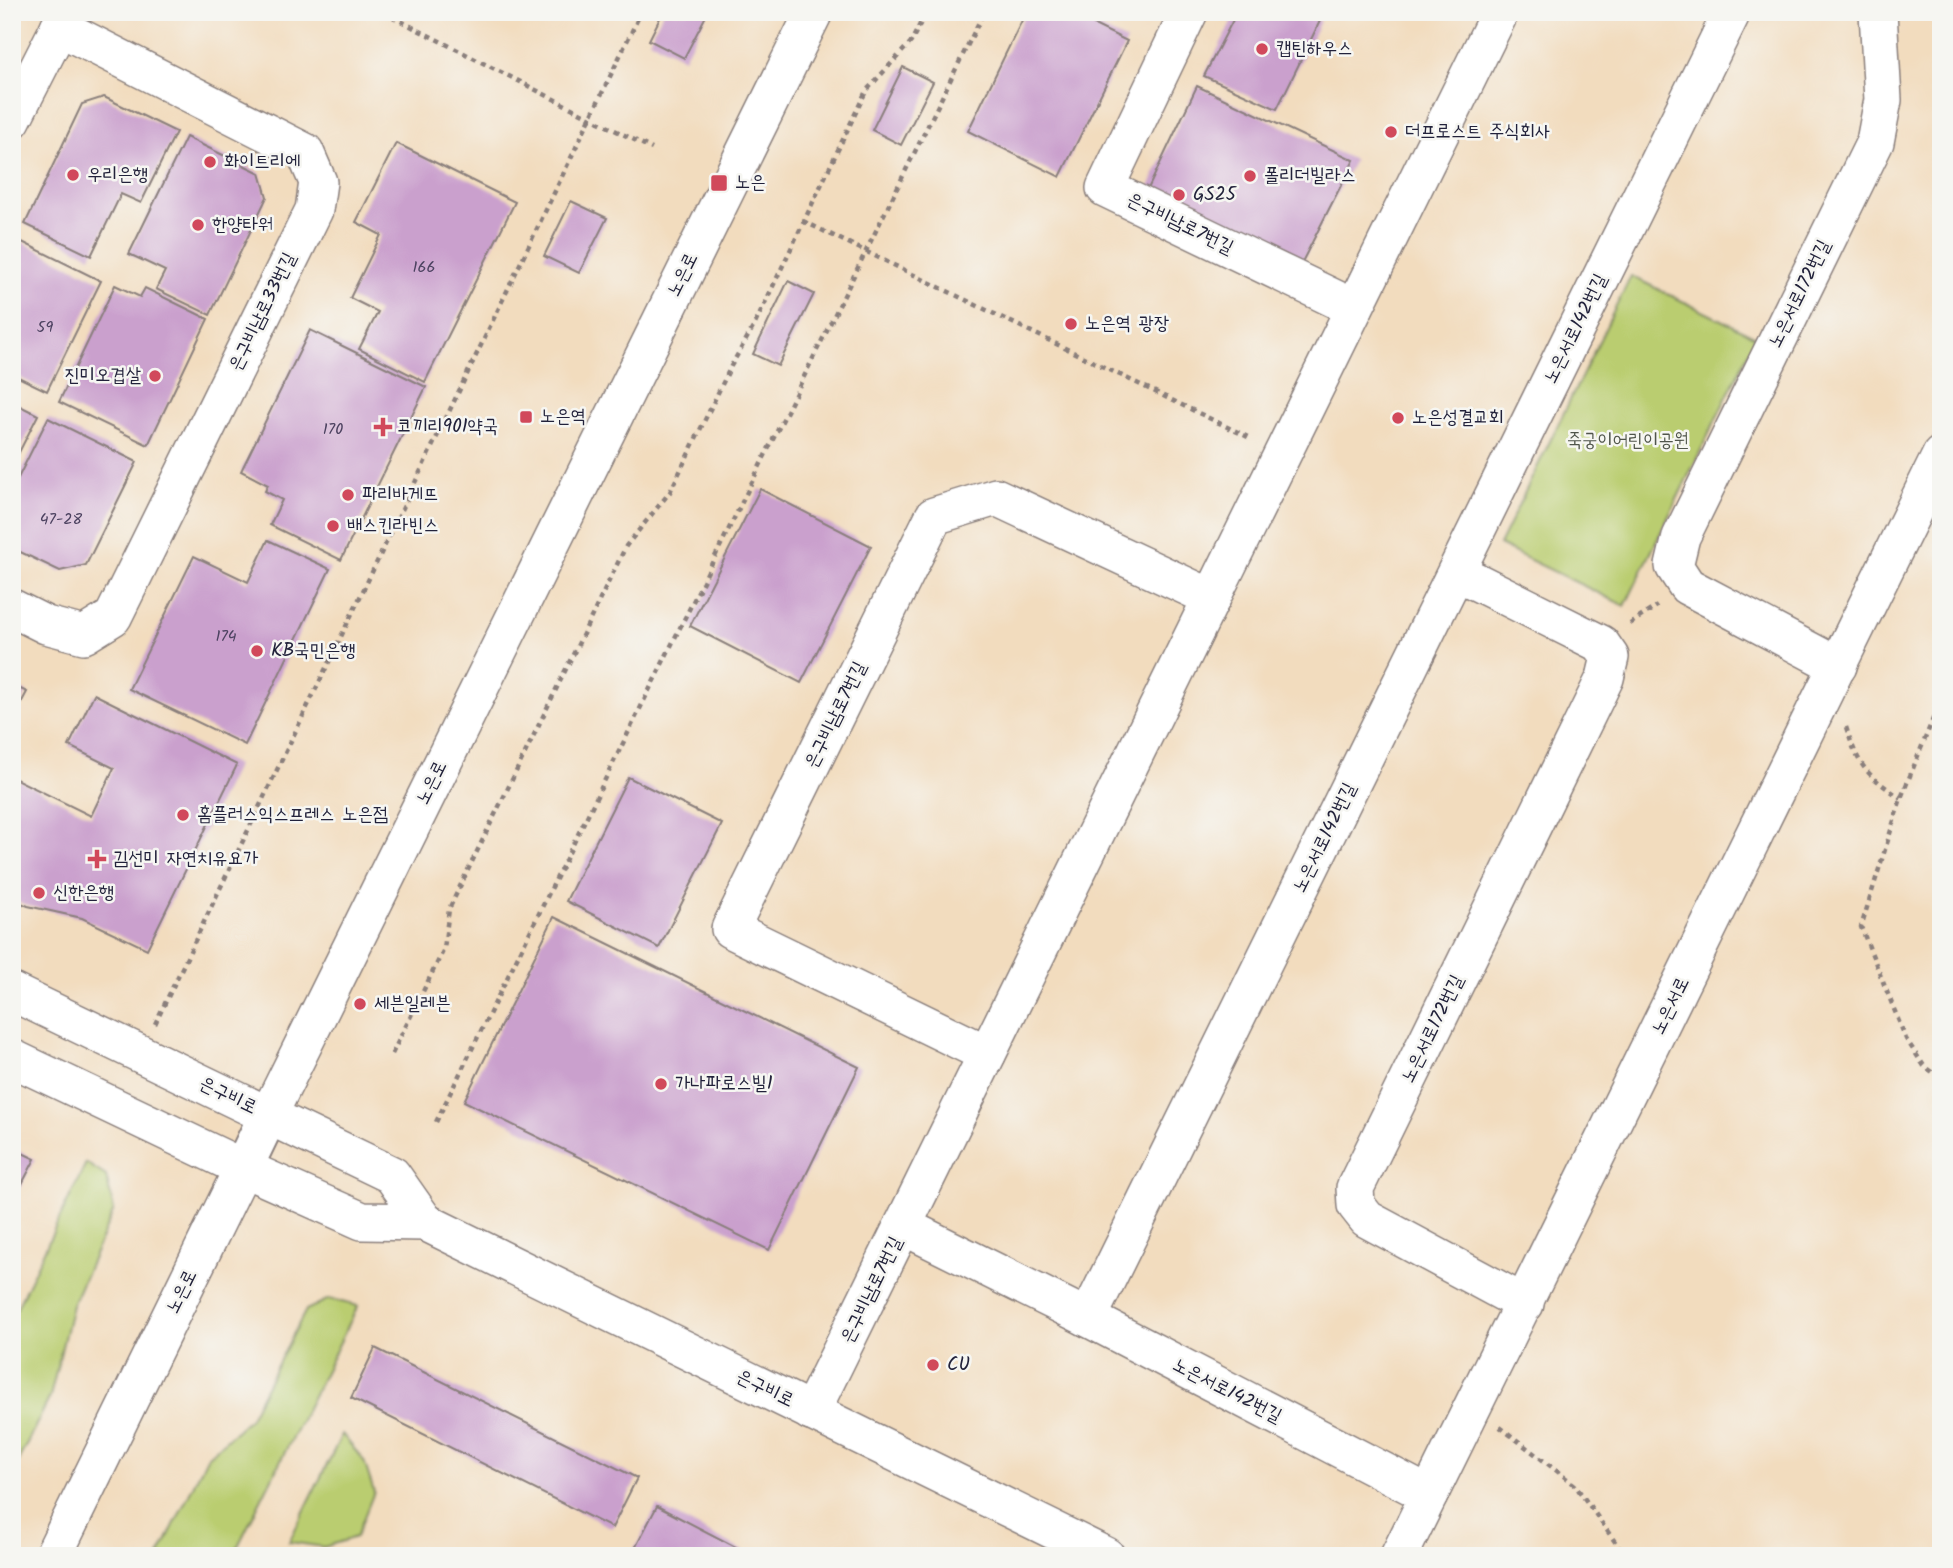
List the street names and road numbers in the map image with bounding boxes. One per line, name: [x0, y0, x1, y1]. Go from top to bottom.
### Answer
street label: 은구비남로7번길: [1121, 185, 1239, 263]
street label: 노은서로172번길: [1761, 235, 1839, 353]
street label: 은구비남로33번길: [221, 248, 305, 376]
street label: 노은로: [659, 248, 707, 302]
street label: 노은서로142번길: [1536, 269, 1616, 389]
street label: 은구비남로7번길: [797, 656, 875, 774]
street label: 노은로: [408, 756, 456, 810]
street label: 노은서로142번길: [1285, 778, 1365, 898]
street label: 노은서로172번길: [1394, 970, 1472, 1088]
street label: 노은서로: [1644, 972, 1698, 1040]
street label: 은구비로: [194, 1069, 262, 1123]
street label: 은구비남로7번길: [833, 1231, 911, 1349]
street label: 노은로: [158, 1265, 206, 1319]
street label: 노은서로142번길: [1167, 1351, 1287, 1431]
street label: 은구비로: [731, 1362, 799, 1416]

